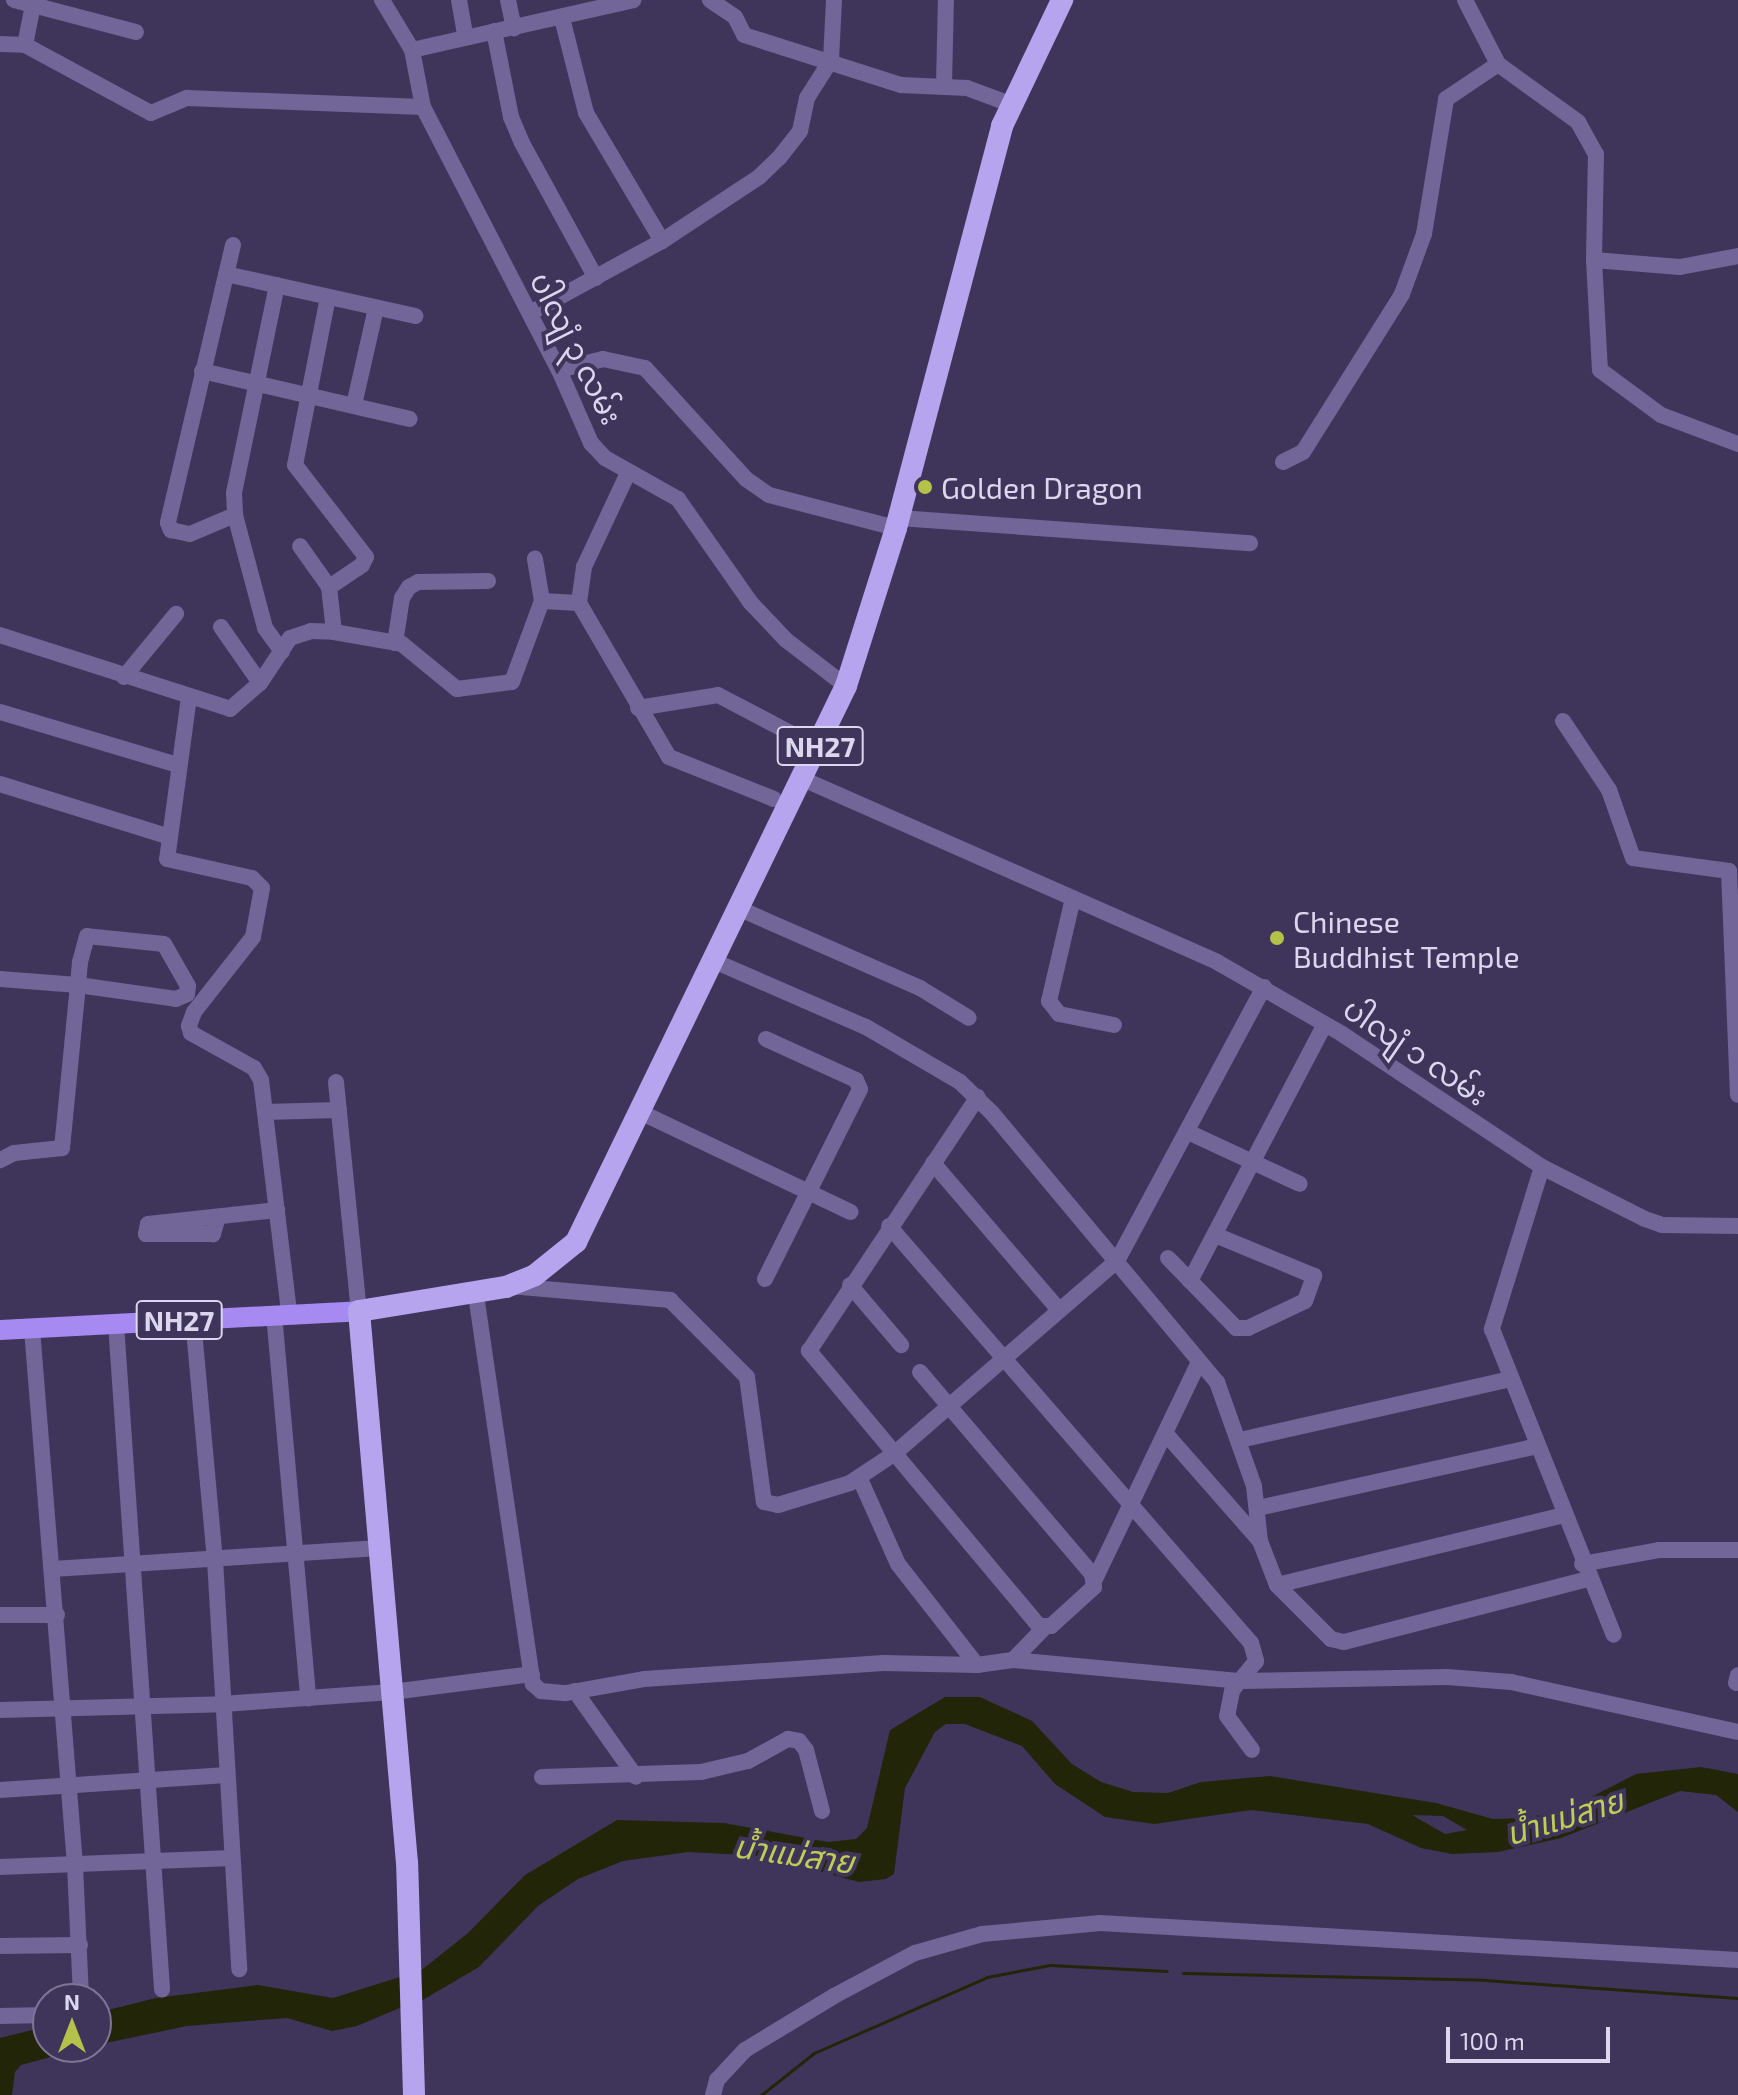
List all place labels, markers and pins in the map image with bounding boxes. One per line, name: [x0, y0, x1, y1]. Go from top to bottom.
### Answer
place label: Golden Dragon: [941, 469, 1143, 505]
marker: Golden Dragon: [916, 478, 934, 496]
place label: Chinese Buddhist Temple: [1293, 903, 1520, 974]
marker: Chinese Buddhist Temple: [1268, 929, 1286, 947]

